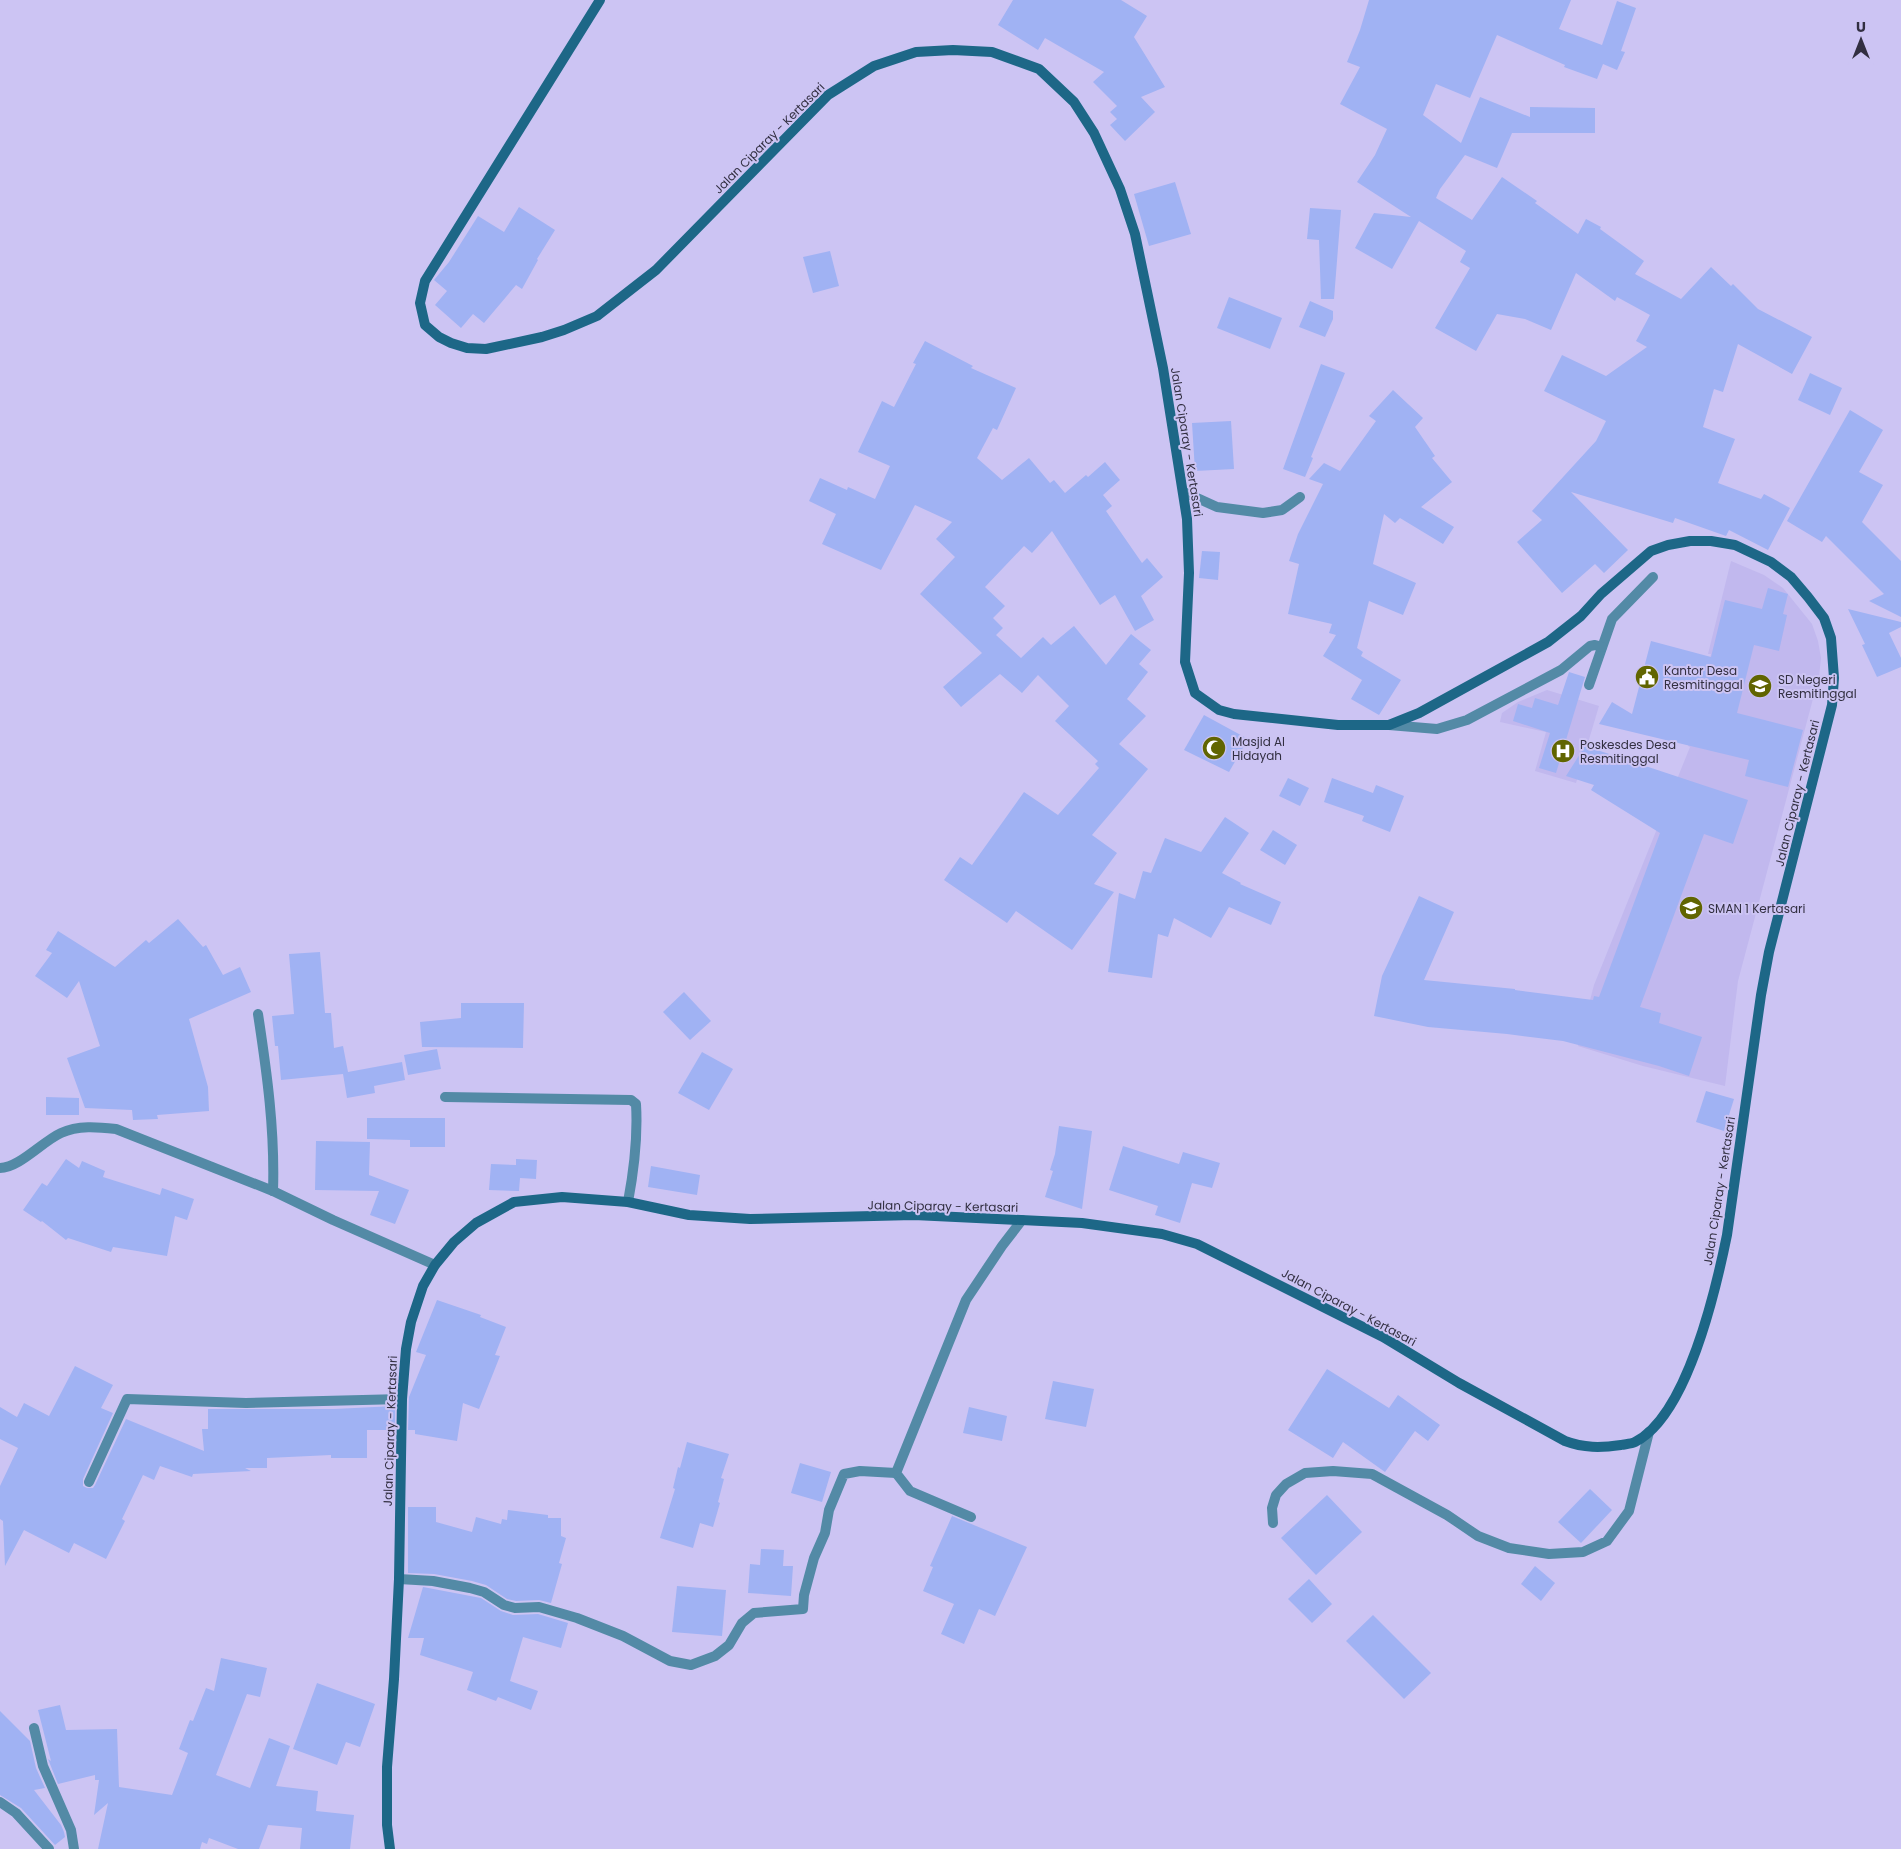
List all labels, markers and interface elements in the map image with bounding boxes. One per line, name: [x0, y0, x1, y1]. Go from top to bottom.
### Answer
north arrow: [1836, 15, 1886, 65]
text: U: [1856, 17, 1866, 37]
street label: Jalan Ciparay - Kertasari: [710, 79, 828, 197]
street label: Jalan Ciparay - Kertasari: [1167, 366, 1207, 518]
place label: Kantor Desa Resmitinggal: [1664, 662, 1743, 693]
public building icon: Kantor Desa Resmitinggal: [1634, 664, 1660, 690]
place label: SD Negeri Resmitinggal: [1778, 671, 1857, 702]
school or university icon: SD Negeri Resmitinggal: [1747, 673, 1773, 699]
street label: Jalan Ciparay - Kertasari: [1771, 718, 1823, 868]
place label: Masjid Al Hidayah: [1232, 733, 1285, 764]
mosque icon: Masjid Al Hidayah: [1201, 735, 1227, 761]
place label: Poskesdes Desa Resmitinggal: [1580, 736, 1676, 767]
hospital icon: Poskesdes Desa Resmitinggal: [1550, 738, 1576, 764]
school or university icon: SMAN 1 Kertasari: [1678, 895, 1704, 921]
place label: SMAN 1 Kertasari: [1708, 900, 1806, 917]
street label: Jalan Ciparay - Kertasari: [1699, 1115, 1739, 1267]
street label: Jalan Ciparay - Kertasari: [868, 1196, 1018, 1216]
street label: Jalan Ciparay - Kertasari: [1279, 1264, 1420, 1350]
street label: Jalan Ciparay - Kertasari: [379, 1355, 401, 1507]

